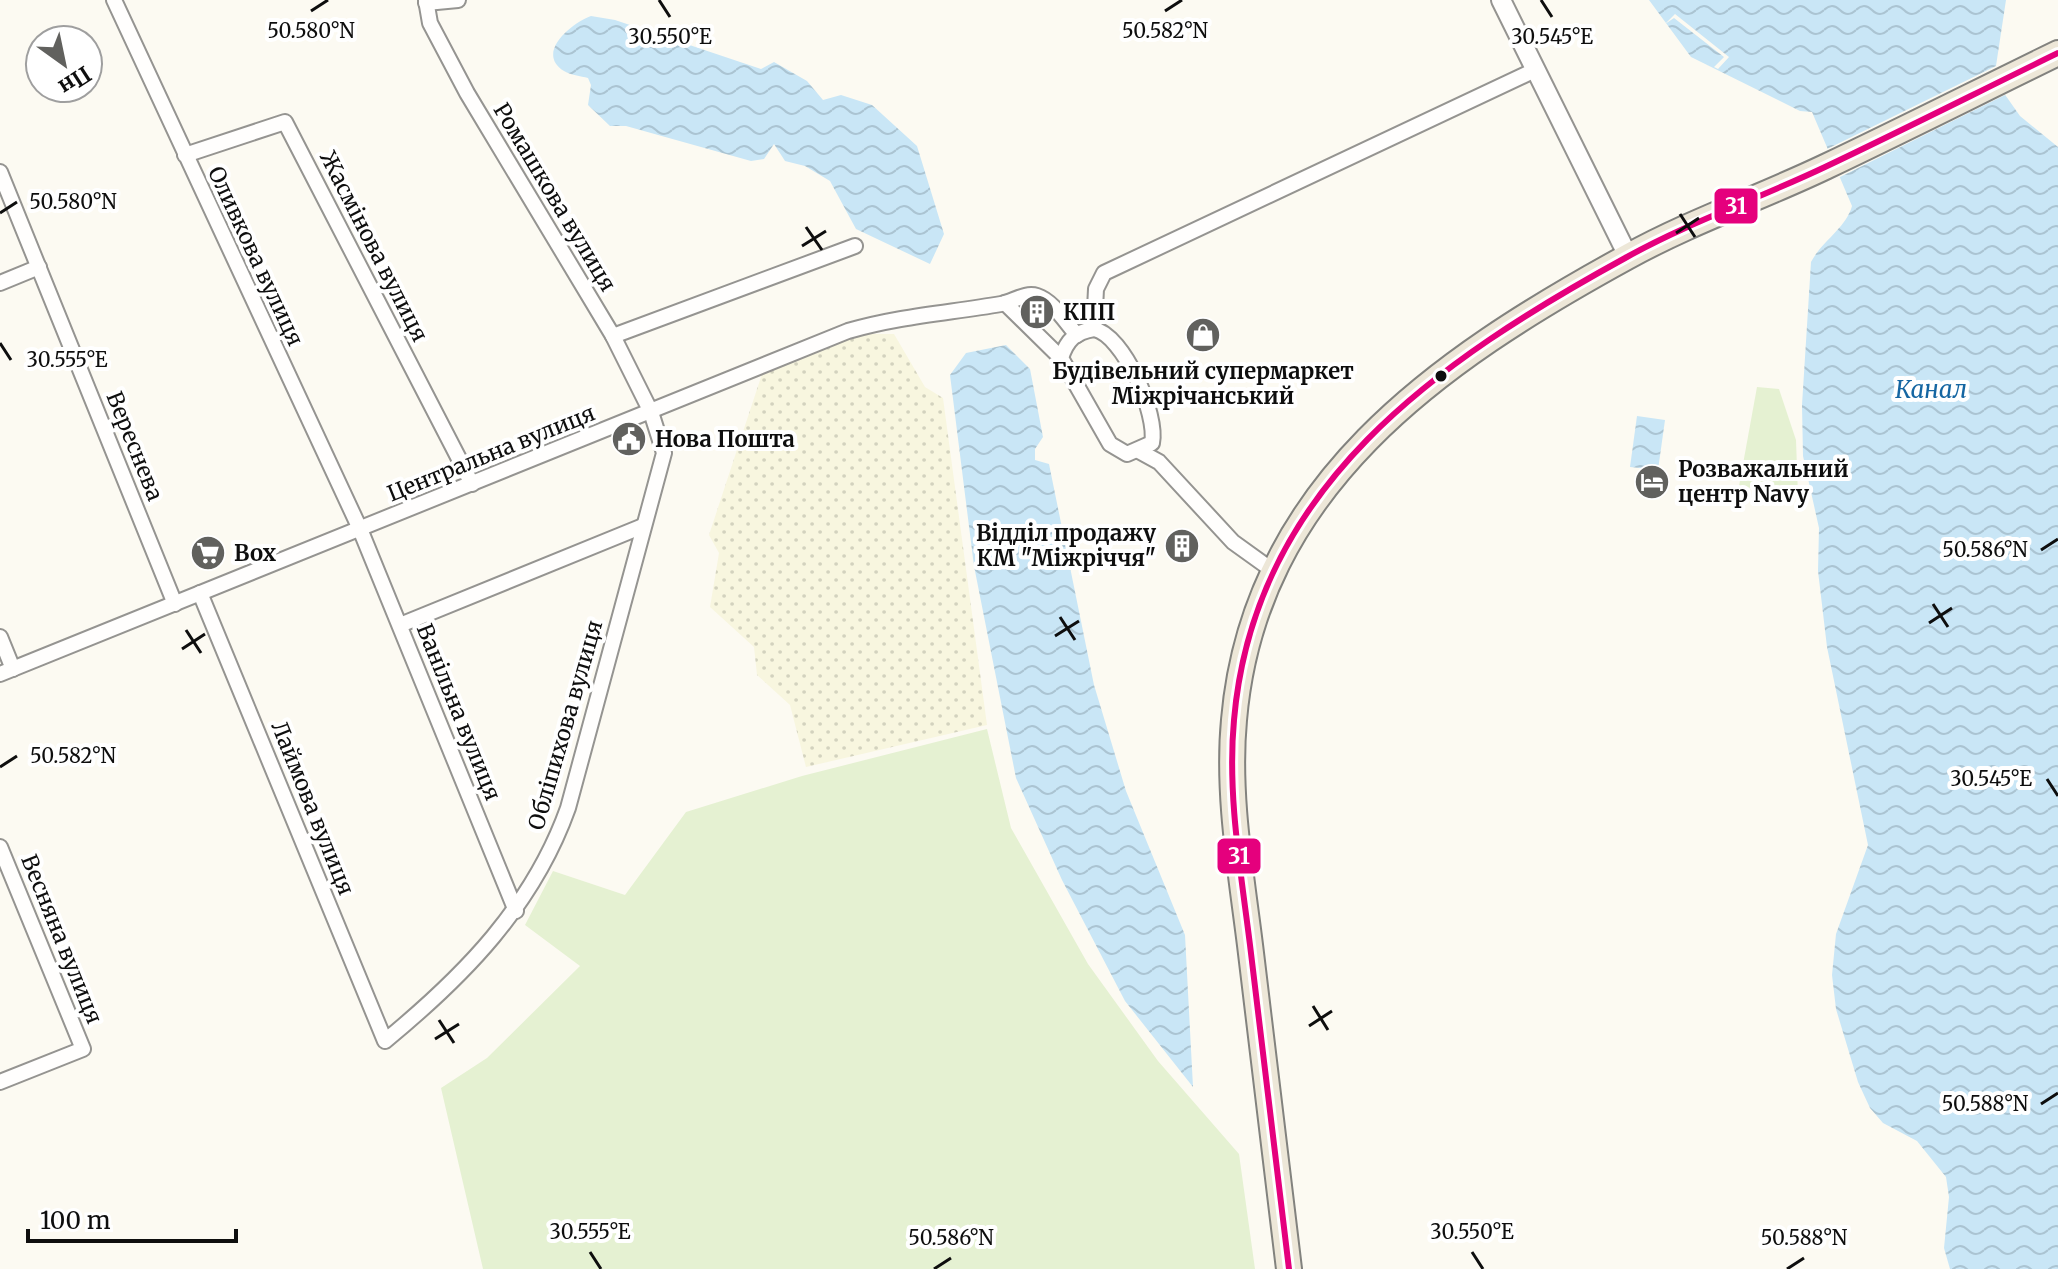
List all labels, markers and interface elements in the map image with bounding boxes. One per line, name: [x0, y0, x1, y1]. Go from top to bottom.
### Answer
text: 50.580°N: [267, 18, 355, 43]
text: 50.582°N: [1122, 18, 1209, 43]
north arrow: [24, 24, 104, 104]
text: 30.550°E: [628, 24, 712, 49]
text: 30.545°E: [1511, 24, 1593, 49]
text: Пн: [53, 60, 96, 102]
street label: Ромашкова вулиця: [488, 98, 622, 296]
street label: Жасмінова вулиця: [314, 146, 434, 346]
street label: Оливкова вулиця: [202, 162, 310, 350]
line badge: 31: [1713, 187, 1759, 225]
text: 50.580°N: [29, 189, 117, 214]
text: 31: [1725, 192, 1747, 220]
building icon: КПП: [1018, 293, 1056, 331]
place label: КПП: [1063, 298, 1115, 326]
shop icon: Будівельний супермаркет Міжрічанський: [1184, 316, 1222, 354]
text: 30.555°E: [26, 347, 108, 372]
place label: Будівельний супермаркет Міжрічанський: [1052, 357, 1354, 410]
unlabelled marker: [1433, 368, 1449, 384]
water label: Канал: [1895, 374, 1967, 405]
street label: Вереснева: [100, 387, 170, 505]
street label: Центральна вулиця: [383, 399, 599, 507]
public building icon: Нова Пошта: [610, 420, 648, 458]
place label: Нова Пошта: [655, 425, 795, 453]
place label: Розважальний центр Navy: [1678, 455, 1849, 508]
hotel icon: Розважальний центр Navy: [1633, 463, 1671, 501]
place label: Відділ продажу КМ "Міжріччя": [976, 519, 1157, 572]
building icon: Відділ продажу КМ "Міжріччя": [1163, 527, 1201, 565]
supermarket icon: Box: [189, 534, 227, 572]
text: 50.586°N: [1942, 537, 2028, 562]
place label: Box: [234, 539, 277, 567]
street label: Обліпихова вулиця: [522, 617, 608, 833]
street label: Ванільна вулиця: [411, 620, 507, 804]
street label: Лаймова вулиця: [265, 717, 361, 899]
text: 50.582°N: [30, 743, 117, 768]
text: 30.545°E: [1950, 766, 2032, 791]
line badge: 31: [1216, 837, 1262, 875]
text: 31: [1228, 842, 1250, 870]
street label: Весняна вулиця: [15, 850, 109, 1028]
text: 50.588°N: [1942, 1091, 2029, 1116]
scale bar: [28, 1193, 236, 1243]
text: 100 m: [40, 1205, 111, 1236]
text: 30.555°E: [549, 1219, 631, 1244]
text: 30.550°E: [1430, 1219, 1514, 1244]
text: 50.586°N: [908, 1225, 994, 1250]
text: 50.588°N: [1761, 1225, 1848, 1250]

